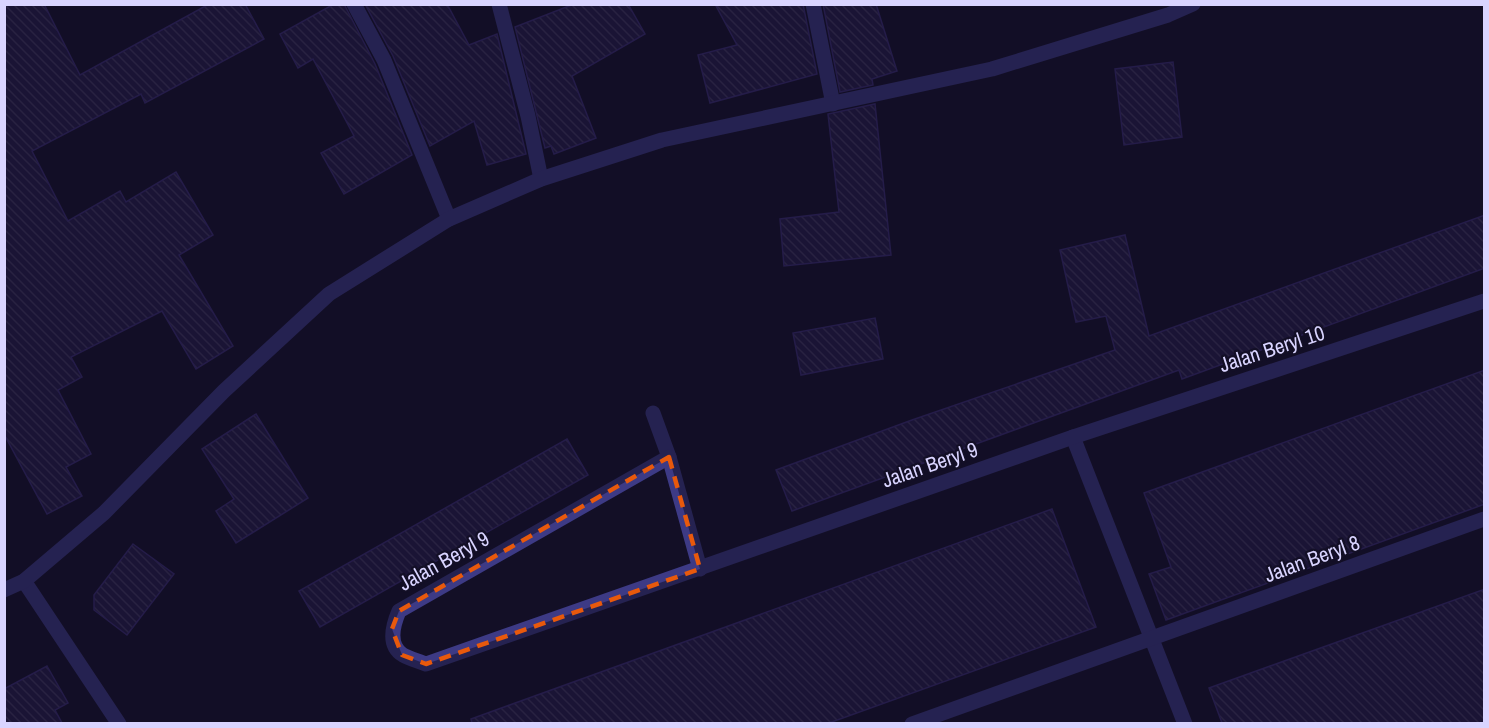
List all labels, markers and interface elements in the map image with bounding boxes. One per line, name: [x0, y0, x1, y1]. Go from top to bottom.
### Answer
street label: Jalan Beryl 10: [1215, 318, 1328, 379]
street label: Jalan Beryl 9: [878, 435, 982, 494]
street label: Jalan Beryl 9: [393, 524, 494, 597]
street label: Jalan Beryl 8: [1260, 528, 1364, 589]

